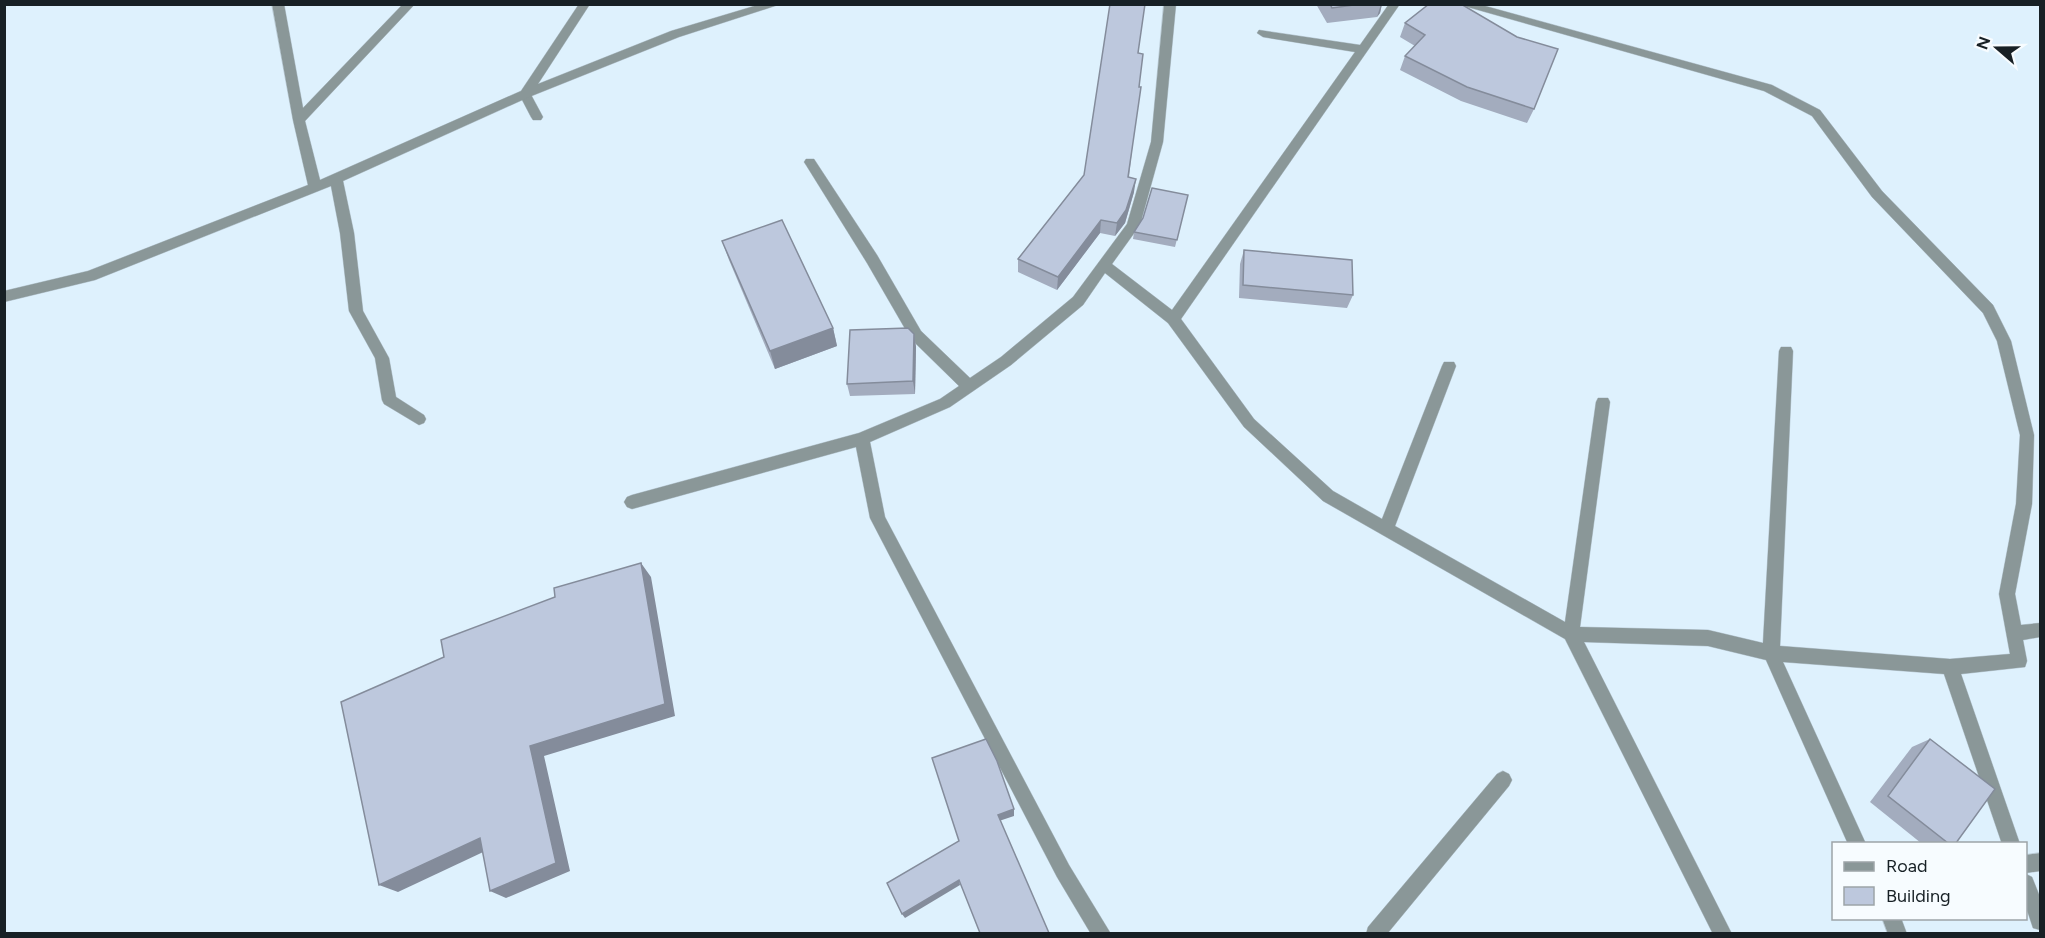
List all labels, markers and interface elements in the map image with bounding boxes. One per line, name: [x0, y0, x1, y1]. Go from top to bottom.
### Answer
north arrow: [1967, 18, 2027, 78]
text: N: [1972, 34, 1994, 52]
legend: [1832, 842, 2027, 920]
text: Road: [1886, 855, 1927, 877]
text: Building: [1886, 885, 1951, 907]

